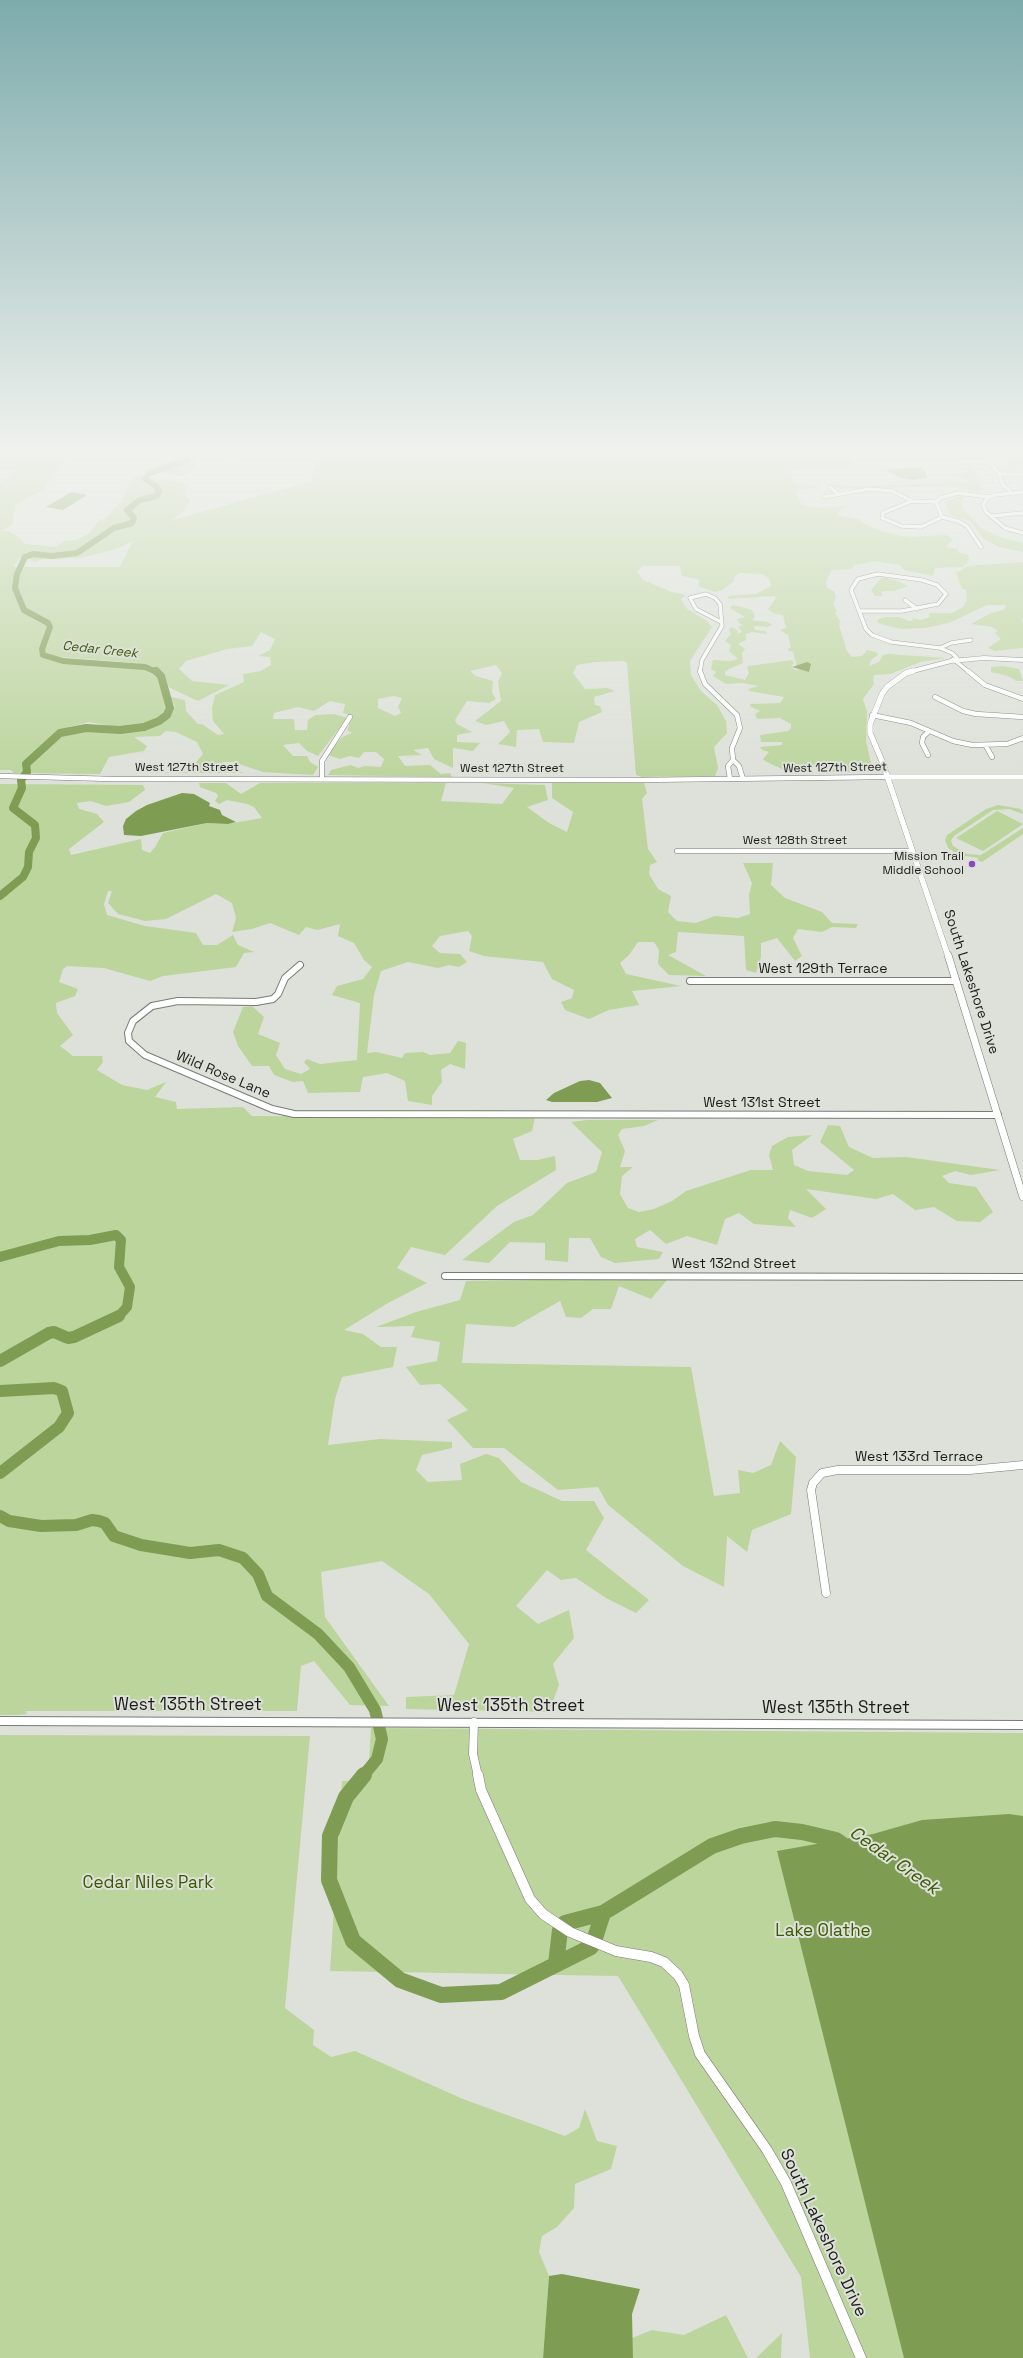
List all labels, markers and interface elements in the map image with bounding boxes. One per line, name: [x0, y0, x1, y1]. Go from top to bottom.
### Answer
water label: Cedar Creek: [62, 638, 138, 662]
street label: West 127th Street: [783, 760, 887, 776]
street label: West 127th Street: [135, 761, 239, 775]
street label: West 127th Street: [460, 762, 564, 776]
street label: West 128th Street: [743, 834, 847, 848]
place label: Mission Trail Middle School: [882, 850, 964, 878]
marker: Mission Trail Middle School: [967, 859, 977, 869]
street label: South Lakeshore Drive: [940, 908, 1002, 1056]
street label: West 129th Terrace: [759, 961, 887, 977]
street label: Wild Rose Lane: [173, 1048, 273, 1102]
street label: West 131st Street: [703, 1095, 821, 1111]
street label: West 132nd Street: [672, 1256, 796, 1272]
street label: West 133rd Terrace: [855, 1449, 983, 1465]
street label: West 135th Street: [114, 1695, 262, 1715]
street label: West 135th Street: [437, 1696, 585, 1716]
street label: West 135th Street: [762, 1698, 910, 1718]
water label: Cedar Creek: [845, 1822, 943, 1900]
park label: Cedar Niles Park: [83, 1873, 213, 1893]
park label: Lake Olathe: [775, 1921, 871, 1941]
street label: South Lakeshore Drive: [775, 2146, 871, 2320]

